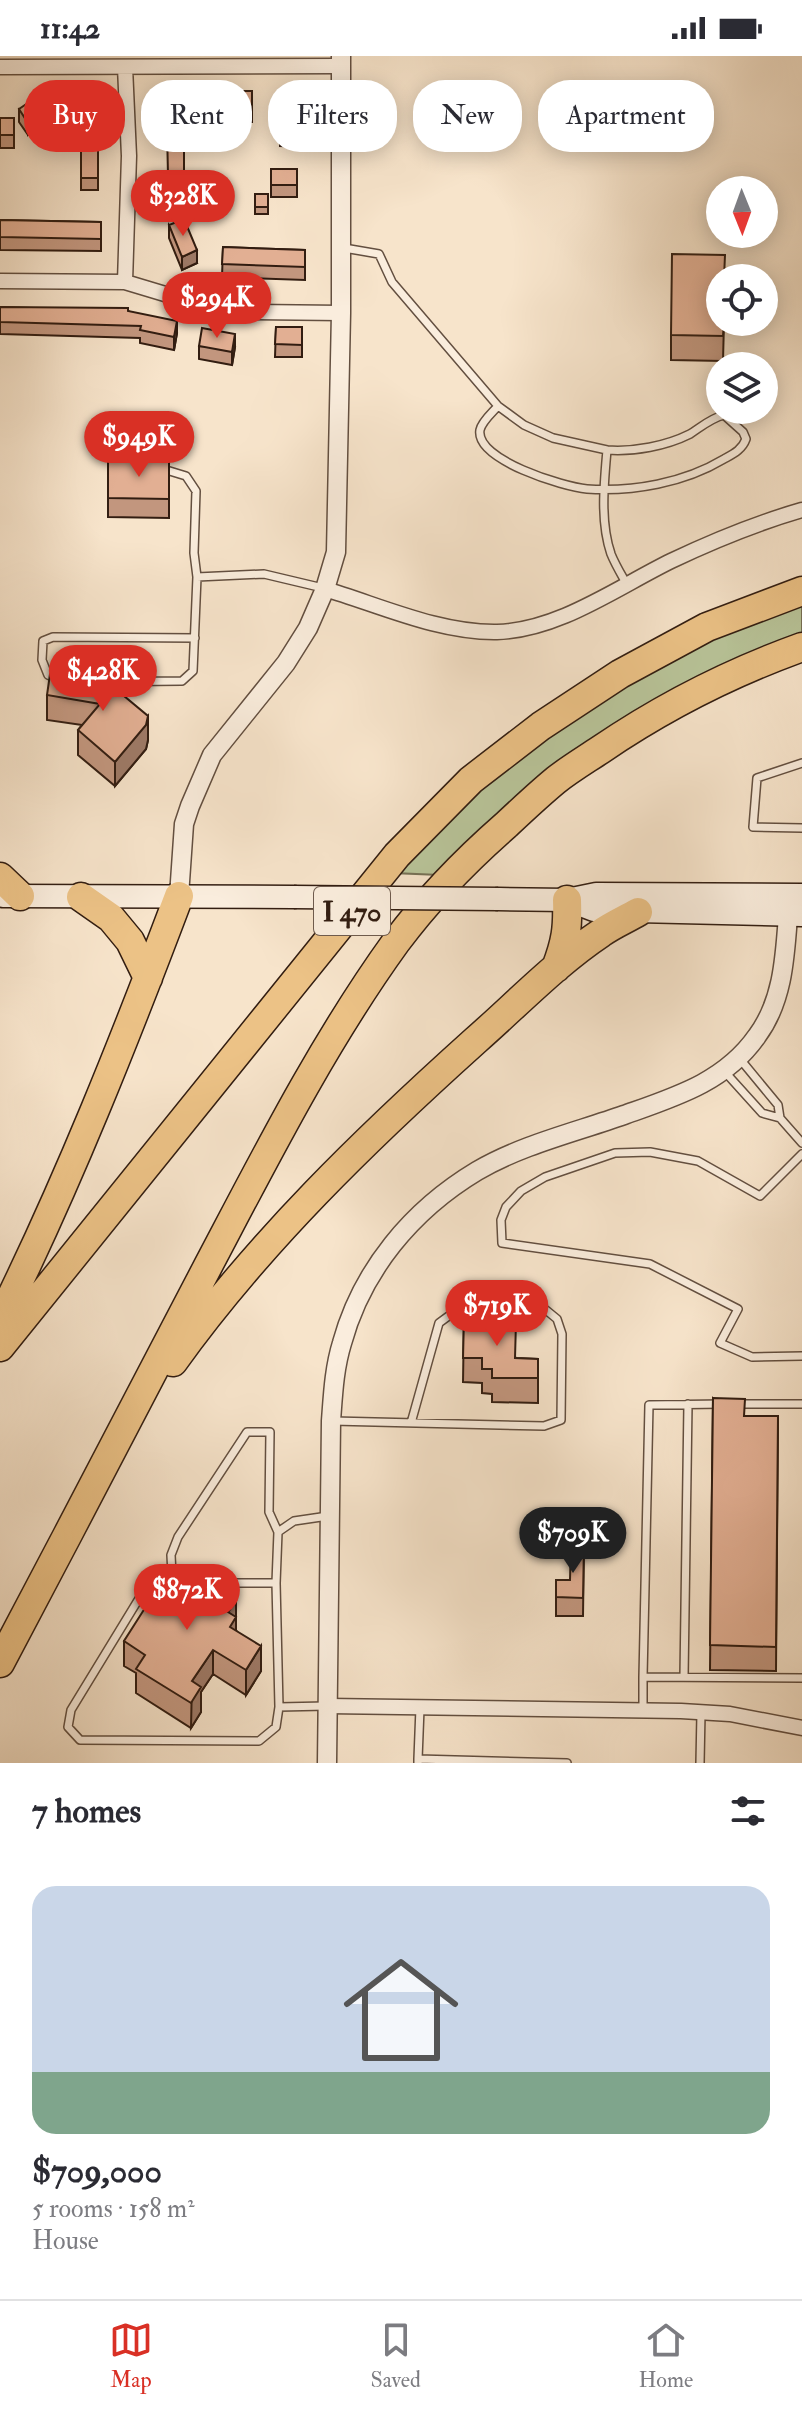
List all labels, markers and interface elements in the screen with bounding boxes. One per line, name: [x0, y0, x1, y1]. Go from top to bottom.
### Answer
text: 11:42: [40, 10, 100, 47]
chip: Buy: [24, 80, 125, 152]
chip: Rent: [141, 80, 252, 152]
chip: Filters: [268, 80, 397, 152]
chip: New: [413, 80, 522, 152]
chip: Apartment: [538, 80, 714, 152]
pin: $328K: [127, 170, 239, 238]
north arrow: [706, 176, 778, 248]
map controls: [706, 176, 778, 424]
text: $328K: [149, 180, 217, 212]
button: locate: [706, 264, 778, 336]
pin: $294K: [161, 272, 273, 340]
text: $294K: [180, 282, 254, 314]
button: layers: [706, 352, 778, 424]
pin: $949K: [83, 411, 195, 479]
text: $949K: [102, 421, 176, 453]
pin: $428K: [47, 645, 159, 713]
text: $428K: [67, 655, 139, 687]
road number: I 470: [314, 887, 390, 935]
pin: $719K: [441, 1280, 553, 1348]
text: $719K: [463, 1290, 531, 1322]
pin: $709K: [517, 1507, 629, 1575]
text: $709K: [537, 1517, 609, 1549]
pin: $872K: [131, 1564, 243, 1632]
text: $872K: [152, 1574, 222, 1606]
icon: filters: [726, 1789, 770, 1833]
text: 7 homes: [32, 1790, 141, 1833]
icon: home: [329, 1938, 473, 2082]
text: $709,000: [32, 2150, 162, 2193]
text: 5 rooms · 158 m²: [32, 2193, 194, 2225]
text: House: [32, 2225, 99, 2257]
tab: Map: [109, 2318, 153, 2394]
tab: Saved: [371, 2318, 421, 2394]
tab: Home: [639, 2318, 693, 2394]

